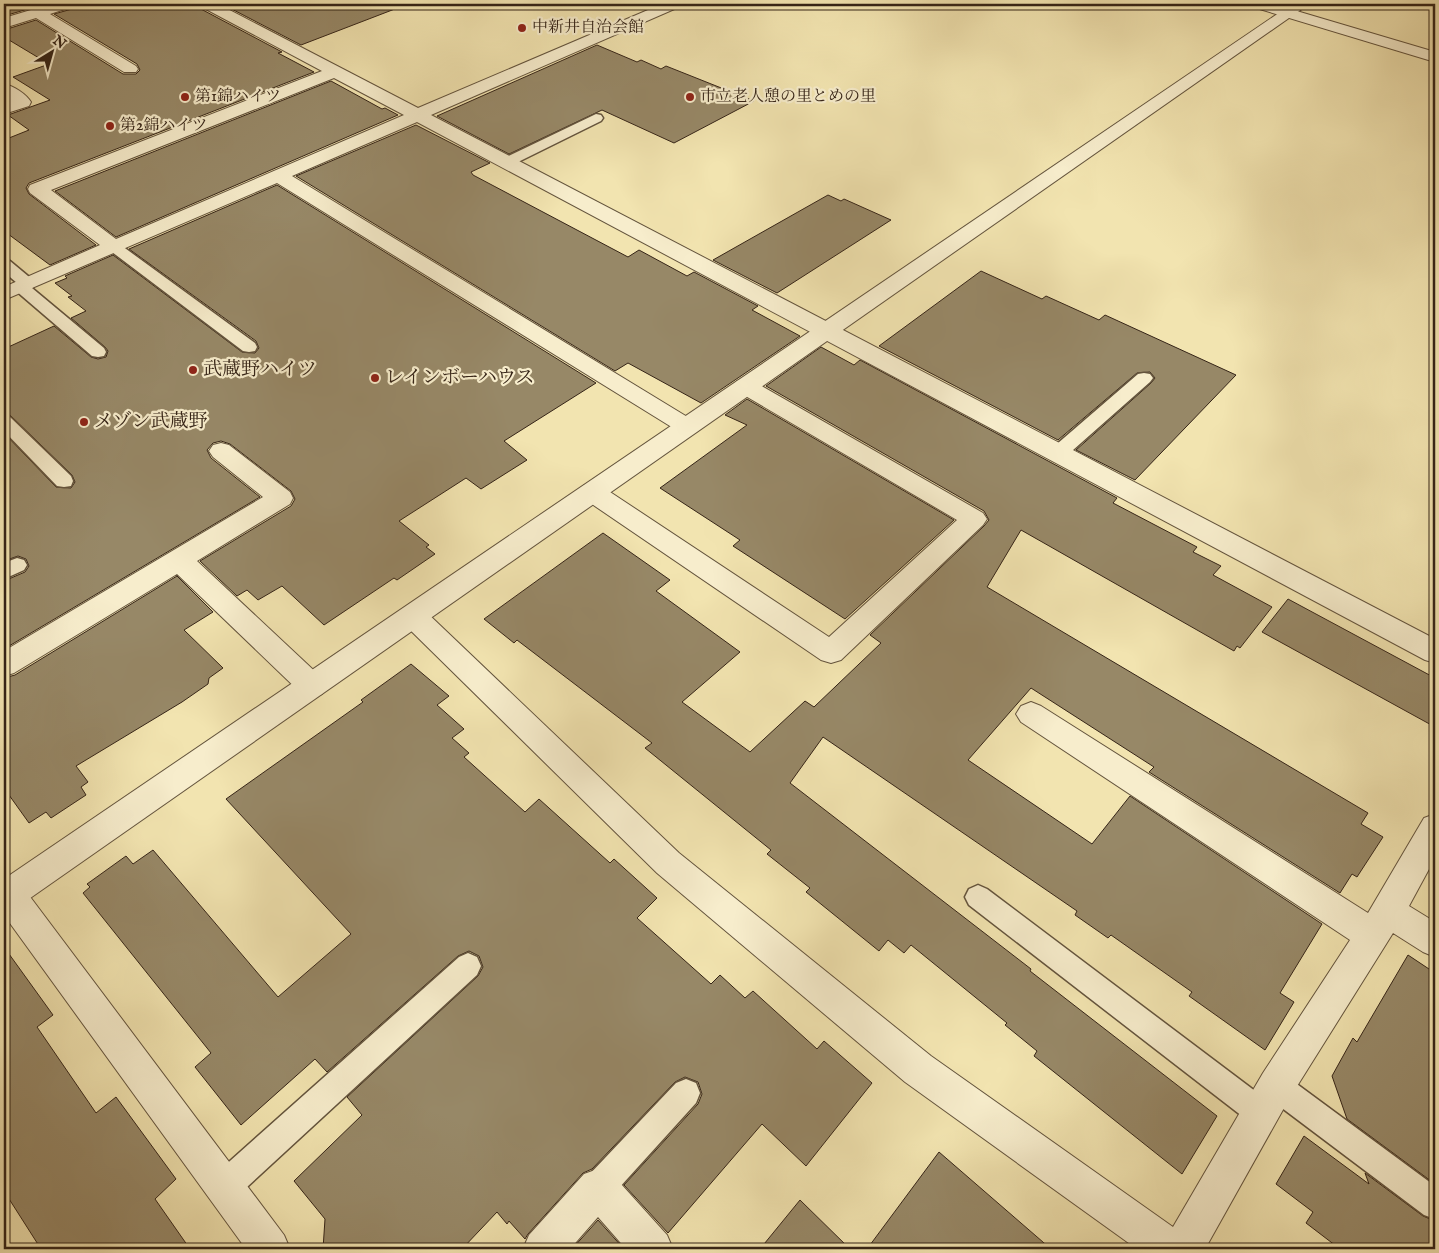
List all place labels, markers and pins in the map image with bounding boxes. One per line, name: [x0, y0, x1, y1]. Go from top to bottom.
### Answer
place label: 中新井自治会館: [532, 18, 644, 38]
marker: 中新井自治会館: [516, 22, 528, 34]
place label: 第1錦ハイツ: [195, 87, 281, 107]
place label: 市立老人憩の里とめの里: [700, 87, 876, 107]
marker: 第1錦ハイツ: [179, 91, 191, 103]
marker: 市立老人憩の里とめの里: [684, 91, 696, 103]
place label: 第2錦ハイツ: [120, 116, 208, 136]
marker: 第2錦ハイツ: [104, 120, 116, 132]
place label: 武蔵野ハイツ: [203, 358, 317, 382]
marker: 武蔵野ハイツ: [187, 364, 199, 376]
place label: レインボーハウス: [385, 366, 535, 390]
marker: レインボーハウス: [369, 372, 381, 384]
place label: メゾン武蔵野: [94, 410, 207, 434]
marker: メゾン武蔵野: [78, 416, 90, 428]

